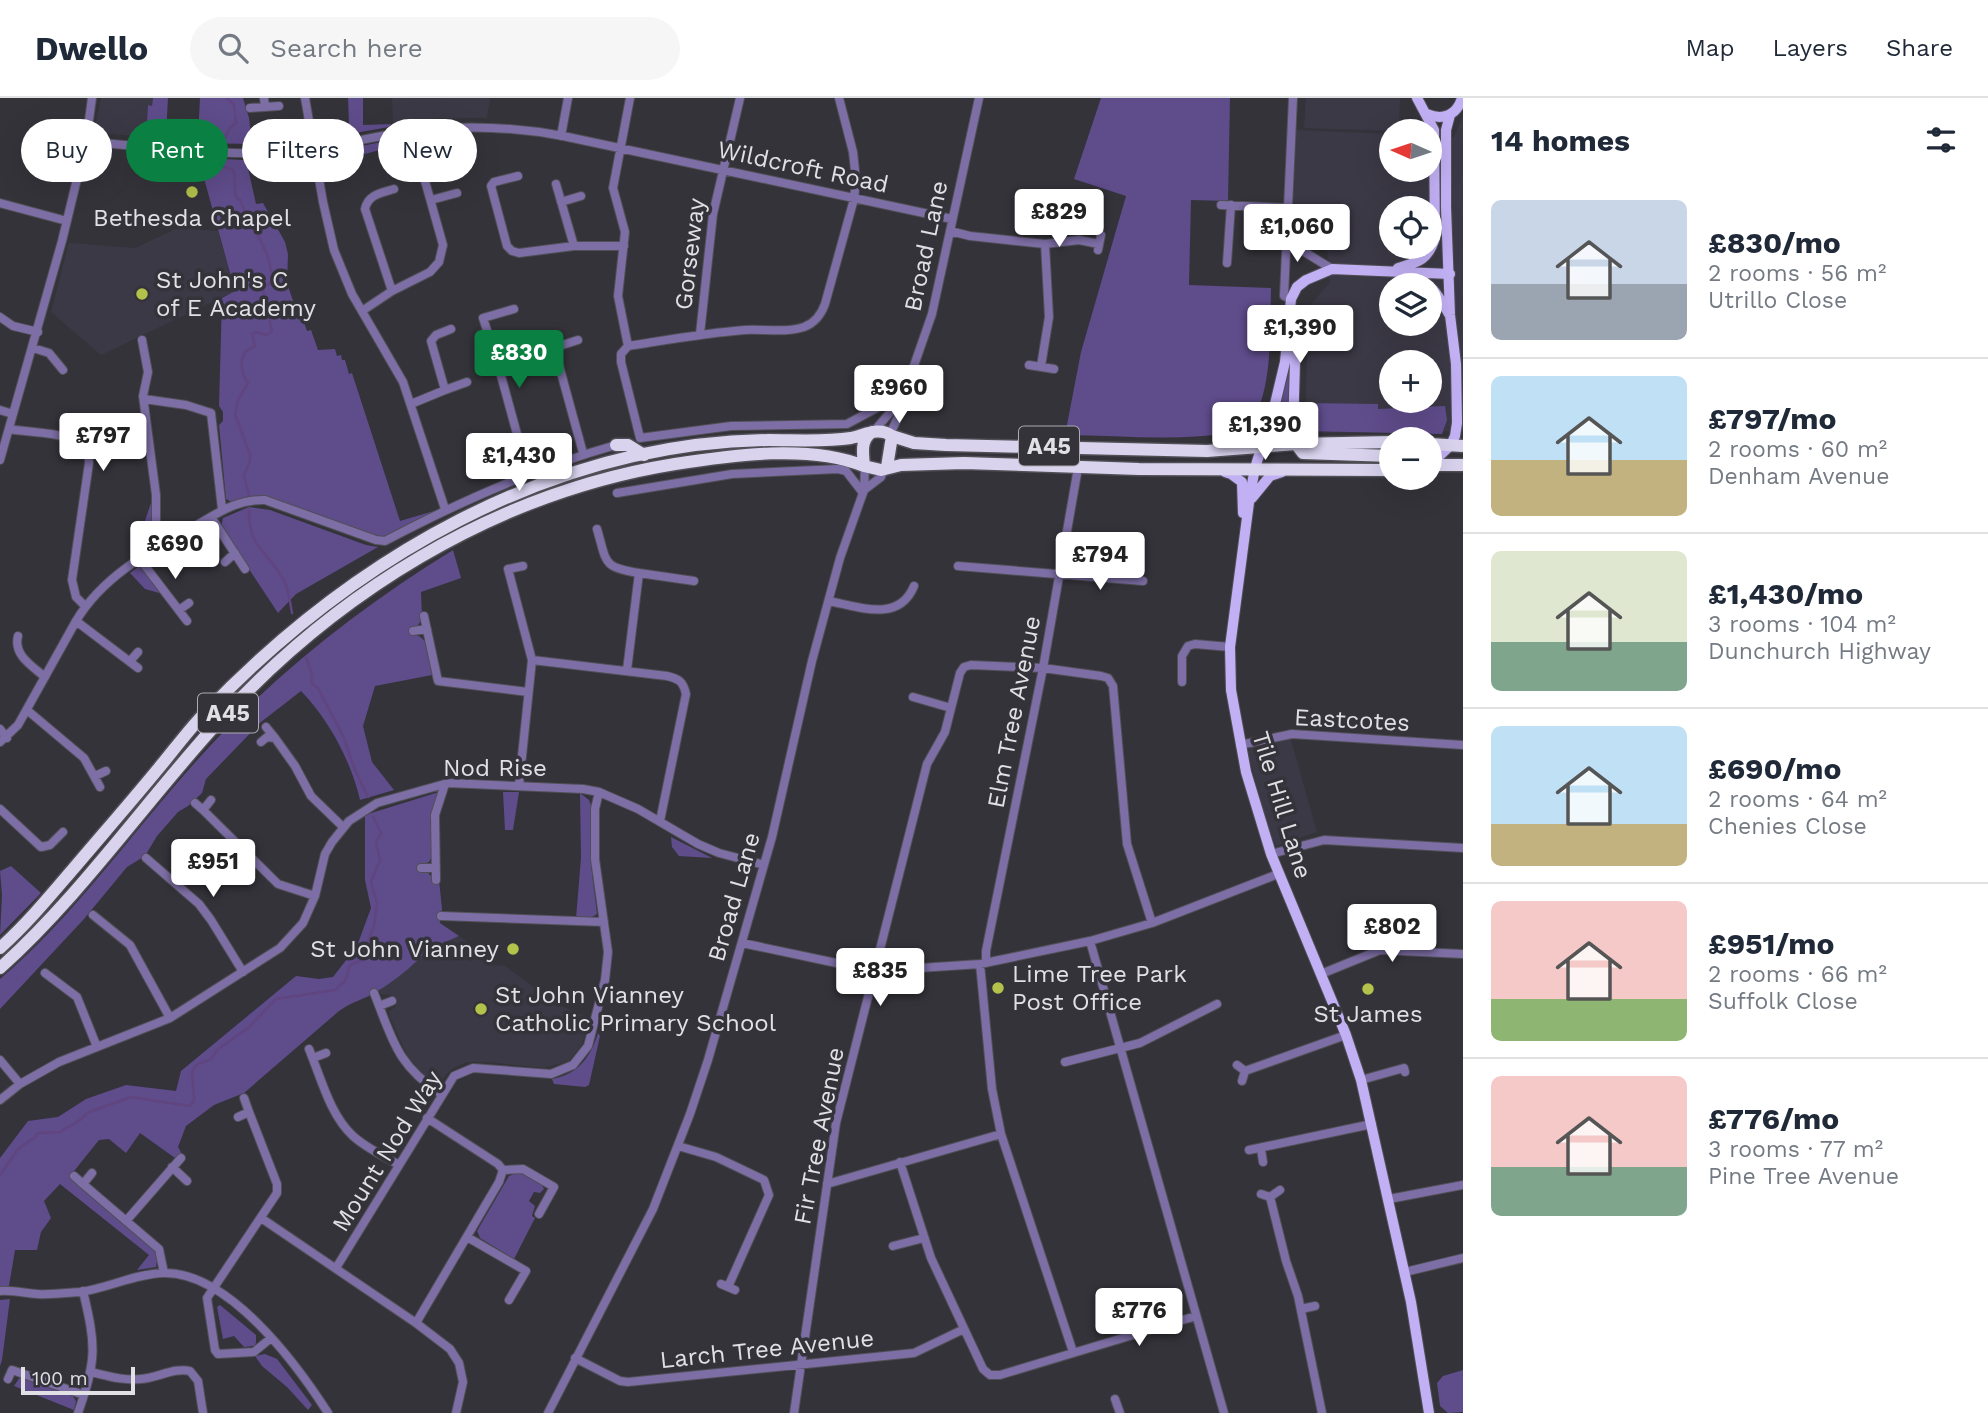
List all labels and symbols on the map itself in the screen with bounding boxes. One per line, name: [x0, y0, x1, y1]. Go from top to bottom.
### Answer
north arrow: [1379, 119, 1442, 182]
street label: Wildcroft Road: [715, 135, 891, 199]
street label: Broad Lane: [898, 178, 954, 314]
marker: Bethesda Chapel: [184, 184, 200, 200]
pin: £829: [1018, 190, 1100, 249]
street label: Gorseway: [669, 196, 711, 311]
place label: Bethesda Chapel: [93, 204, 292, 232]
pin: £1,060: [1240, 204, 1354, 264]
place label: St John's C of E Academy: [156, 266, 316, 322]
marker: St John's C of E Academy: [134, 286, 150, 302]
pin: £1,390: [1243, 306, 1357, 365]
pin: £830: [478, 330, 560, 390]
pin: £960: [858, 366, 940, 425]
pin: £1,390: [1208, 402, 1322, 462]
pin: £797: [62, 414, 144, 473]
road number: A45: [1019, 426, 1079, 466]
pin: £1,430: [462, 434, 576, 493]
pin: £690: [134, 522, 216, 581]
pin: £794: [1059, 532, 1141, 592]
street label: Elm Tree Avenue: [982, 614, 1046, 810]
road number: A45: [198, 694, 258, 733]
street label: Eastcotes: [1293, 703, 1411, 737]
street label: Tile Hill Lane: [1246, 728, 1318, 882]
street label: Nod Rise: [443, 754, 547, 782]
street label: Broad Lane: [702, 829, 766, 965]
pin: £951: [172, 840, 254, 899]
pin: £802: [1351, 904, 1433, 964]
place label: St John Vianney: [310, 935, 500, 963]
marker: St John Vianney: [505, 941, 521, 957]
pin: £835: [839, 948, 921, 1008]
place label: Lime Tree Park Post Office: [1012, 960, 1187, 1016]
marker: Lime Tree Park Post Office: [990, 980, 1006, 996]
place label: St John Vianney Catholic Primary School: [495, 981, 777, 1037]
marker: St James: [1360, 981, 1376, 997]
place label: St James: [1313, 1000, 1423, 1028]
marker: St John Vianney Catholic Primary School: [473, 1001, 489, 1017]
street label: Fir Tree Avenue: [788, 1045, 850, 1227]
street label: Mount Nod Way: [326, 1065, 448, 1237]
pin: £776: [1098, 1288, 1180, 1348]
street label: Larch Tree Avenue: [659, 1324, 875, 1374]
scale bar: [21, 1364, 135, 1396]

